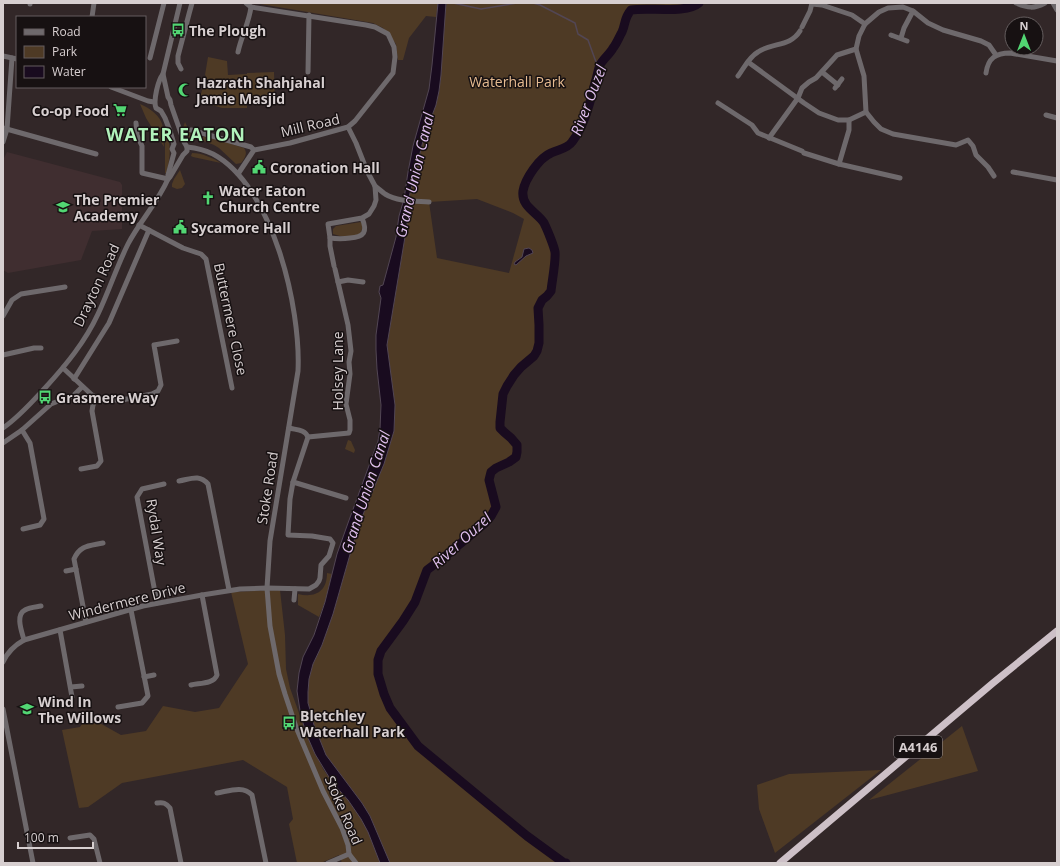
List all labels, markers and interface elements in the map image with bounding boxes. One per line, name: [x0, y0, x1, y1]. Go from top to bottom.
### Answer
legend: [16, 16, 146, 88]
north arrow: [1004, 16, 1044, 56]
text: N: [1020, 18, 1028, 33]
place label: The Plough: [189, 21, 266, 40]
bus stop icon: The Plough: [170, 22, 186, 38]
text: Road: [52, 23, 81, 40]
text: Park: [52, 43, 78, 60]
water label: River Ouzel: [565, 61, 611, 138]
text: Water: [52, 63, 86, 80]
park label: Waterhall Park: [469, 72, 565, 91]
place label: Hazrath Shahjahal Jamie Masjid: [194, 73, 325, 108]
mosque icon: Hazrath Shahjahal Jamie Masjid: [177, 82, 193, 98]
place label: Co-op Food: [32, 101, 109, 120]
supermarket icon: Co-op Food: [112, 102, 128, 118]
street label: Mill Road: [279, 109, 341, 141]
water label: Grand Union Canal: [390, 109, 438, 239]
district label: WATER EATON: [106, 122, 246, 146]
place label: Coronation Hall: [270, 158, 380, 177]
public building icon: Coronation Hall: [251, 159, 267, 175]
place label: Water Eaton Church Centre: [219, 181, 320, 216]
place label: The Premier Academy: [74, 190, 160, 225]
church icon: Water Eaton Church Centre: [200, 190, 216, 206]
school or university icon: The Premier Academy: [55, 199, 71, 215]
place label: Sycamore Hall: [191, 218, 291, 237]
public building icon: Sycamore Hall: [172, 219, 188, 235]
street label: Drayton Road: [68, 240, 124, 330]
street label: Buttermere Close: [210, 261, 252, 377]
street label: Holsey Lane: [328, 331, 347, 411]
place label: Grasmere Way: [56, 388, 158, 407]
bus stop icon: Grasmere Way: [37, 389, 53, 405]
water label: Grand Union Canal: [336, 427, 395, 556]
street label: Stoke Road: [252, 450, 282, 526]
street label: Rydal Way: [142, 497, 172, 567]
water label: River Ouzel: [427, 507, 496, 572]
street label: Windermere Drive: [67, 577, 187, 625]
place label: Wind In The Willows: [38, 692, 121, 727]
school or university icon: Wind In The Willows: [19, 701, 35, 717]
place label: Bletchley Waterhall Park: [300, 706, 405, 741]
bus stop icon: Bletchley Waterhall Park: [281, 715, 297, 731]
road number: A4146: [894, 736, 942, 758]
street label: Stoke Road: [321, 773, 367, 847]
scale bar: [18, 824, 93, 850]
text: 100 m: [24, 829, 59, 846]

